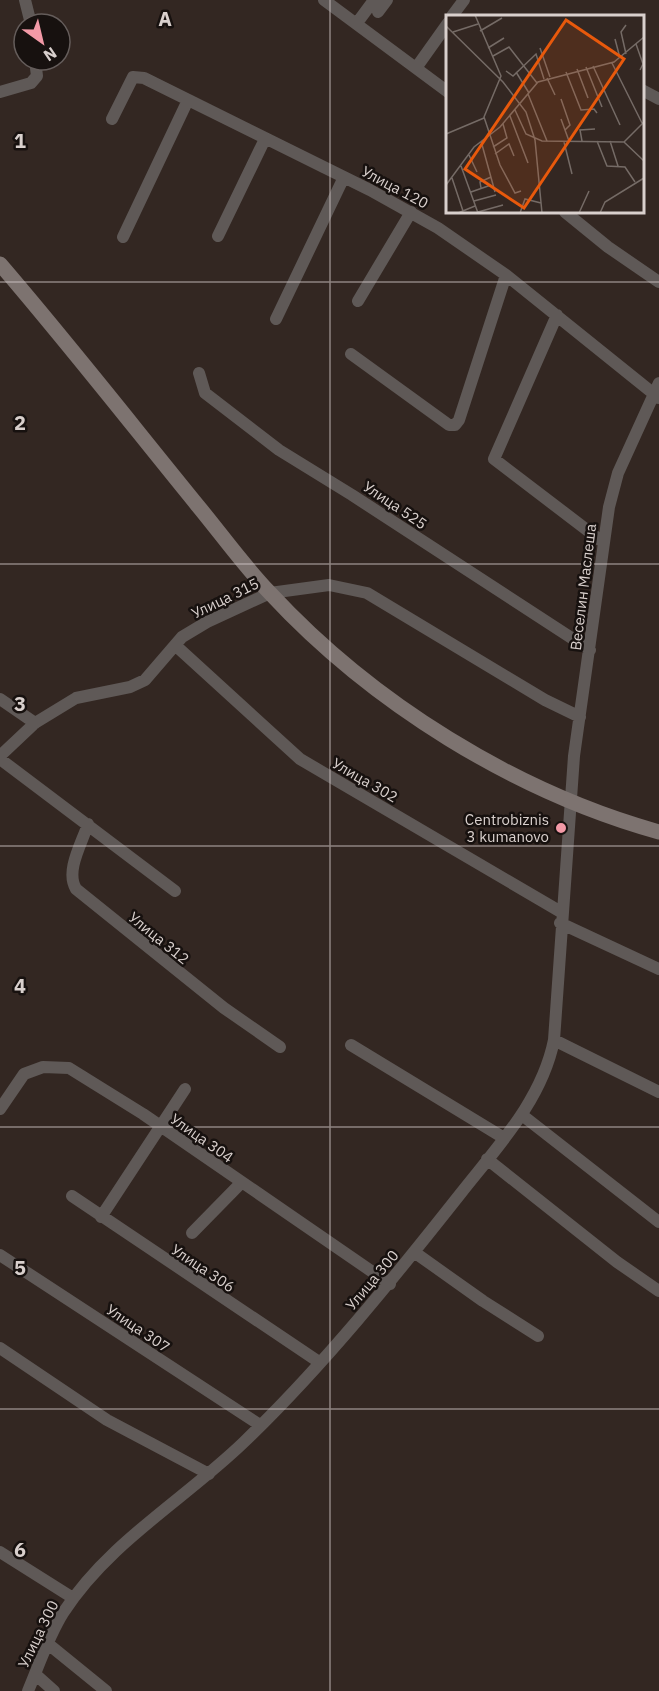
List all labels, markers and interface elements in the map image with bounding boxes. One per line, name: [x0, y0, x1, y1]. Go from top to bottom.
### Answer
text: A: [158, 5, 172, 32]
north arrow: [12, 12, 72, 72]
inset map: [446, 15, 644, 213]
text: N: [40, 43, 61, 66]
text: 1: [14, 127, 26, 154]
street label: Улица 120: [358, 162, 432, 212]
text: 2: [14, 409, 26, 436]
street label: Улица 525: [359, 477, 431, 533]
street label: Веселин Маслеша: [566, 522, 600, 652]
street label: Улица 315: [188, 573, 262, 623]
text: 3: [14, 690, 26, 717]
street label: Улица 302: [329, 754, 401, 806]
place label: Centrobiznis 3 kumanovo: [465, 810, 549, 846]
marker: Centrobiznis 3 kumanovo: [554, 821, 568, 835]
street label: Улица 312: [125, 908, 193, 968]
text: 4: [14, 972, 26, 999]
street label: Улица 304: [167, 1109, 237, 1167]
street label: Улица 306: [167, 1240, 239, 1296]
street label: Улица 300: [341, 1246, 403, 1314]
text: 5: [14, 1254, 26, 1281]
street label: Улица 307: [102, 1300, 174, 1356]
text: 6: [14, 1536, 26, 1563]
street label: Улица 300: [13, 1597, 63, 1671]

